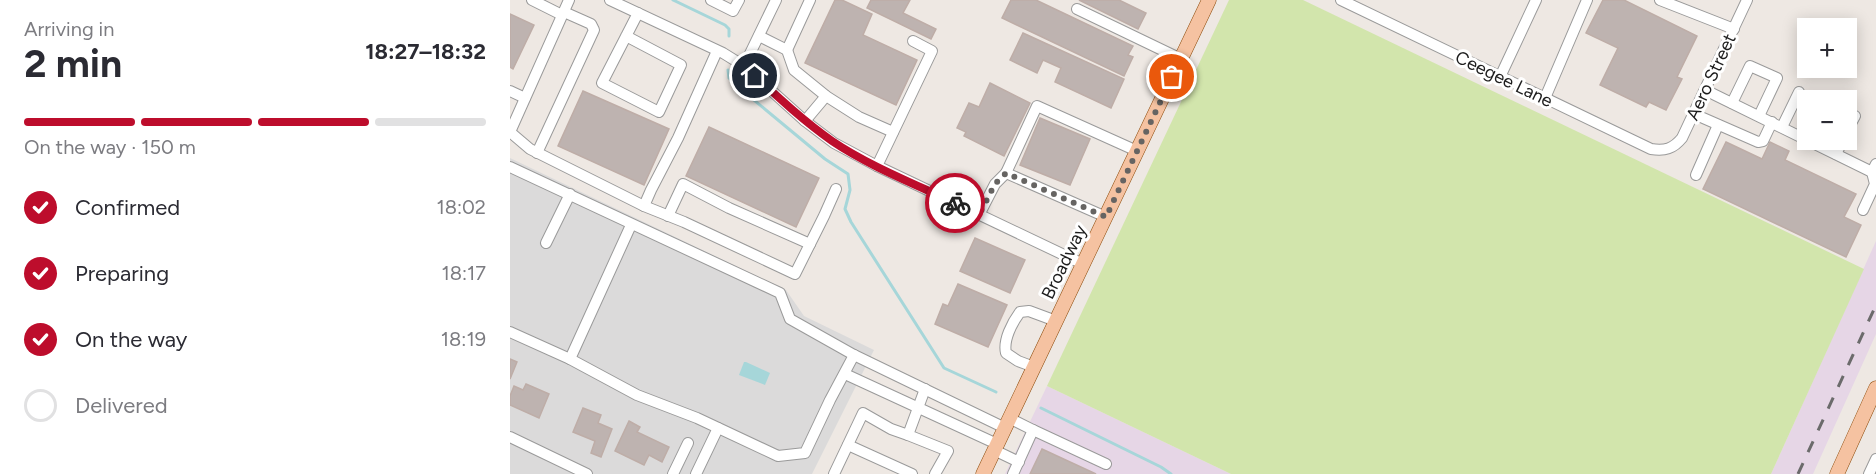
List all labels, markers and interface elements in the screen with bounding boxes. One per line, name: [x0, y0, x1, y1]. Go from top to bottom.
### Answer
text: Arriving in: [24, 17, 114, 41]
map controls: [1797, 18, 1857, 150]
button: +: [1797, 18, 1857, 78]
street label: Aero Street: [1681, 30, 1741, 124]
text: 18:27–18:32: [365, 38, 486, 65]
text: 2 min: [24, 40, 122, 87]
street label: Ceegee Lane: [1452, 46, 1556, 112]
pin: [729, 50, 780, 101]
pin: [1146, 51, 1197, 102]
icon: home: [738, 59, 771, 92]
icon: bag: [1155, 60, 1188, 93]
button: −: [1797, 90, 1857, 150]
text: On the way · 150 m: [24, 135, 196, 159]
courier: [925, 173, 985, 233]
icon: bike: [939, 187, 972, 220]
icon: check: [24, 191, 57, 224]
text: Confirmed: [75, 194, 180, 221]
text: 18:02: [436, 195, 486, 219]
street label: Broadway: [1037, 221, 1092, 303]
icon: check: [24, 257, 57, 290]
text: Preparing: [75, 260, 169, 287]
text: 18:17: [441, 261, 486, 285]
icon: check: [24, 323, 57, 356]
text: On the way: [75, 326, 187, 353]
text: 18:19: [441, 327, 486, 351]
text: Delivered: [75, 392, 168, 419]

